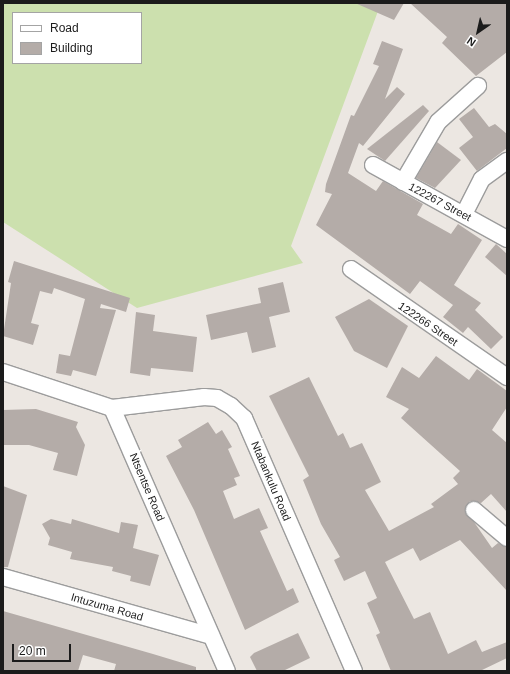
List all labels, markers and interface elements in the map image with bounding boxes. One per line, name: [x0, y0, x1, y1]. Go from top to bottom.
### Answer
legend: [12, 12, 142, 64]
north arrow: [458, 12, 498, 52]
text: Road: [50, 21, 79, 35]
text: N: [465, 35, 478, 49]
text: Building: [50, 41, 93, 55]
street label: 122267 Street: [406, 180, 474, 224]
street label: 122266 Street: [396, 299, 460, 349]
street label: Ntabankulu Road: [248, 439, 294, 523]
street label: Ntsentse Road: [127, 451, 167, 523]
street label: Intuzuma Road: [69, 590, 145, 624]
scale bar: [14, 636, 73, 662]
text: 20 m: [19, 644, 46, 658]

